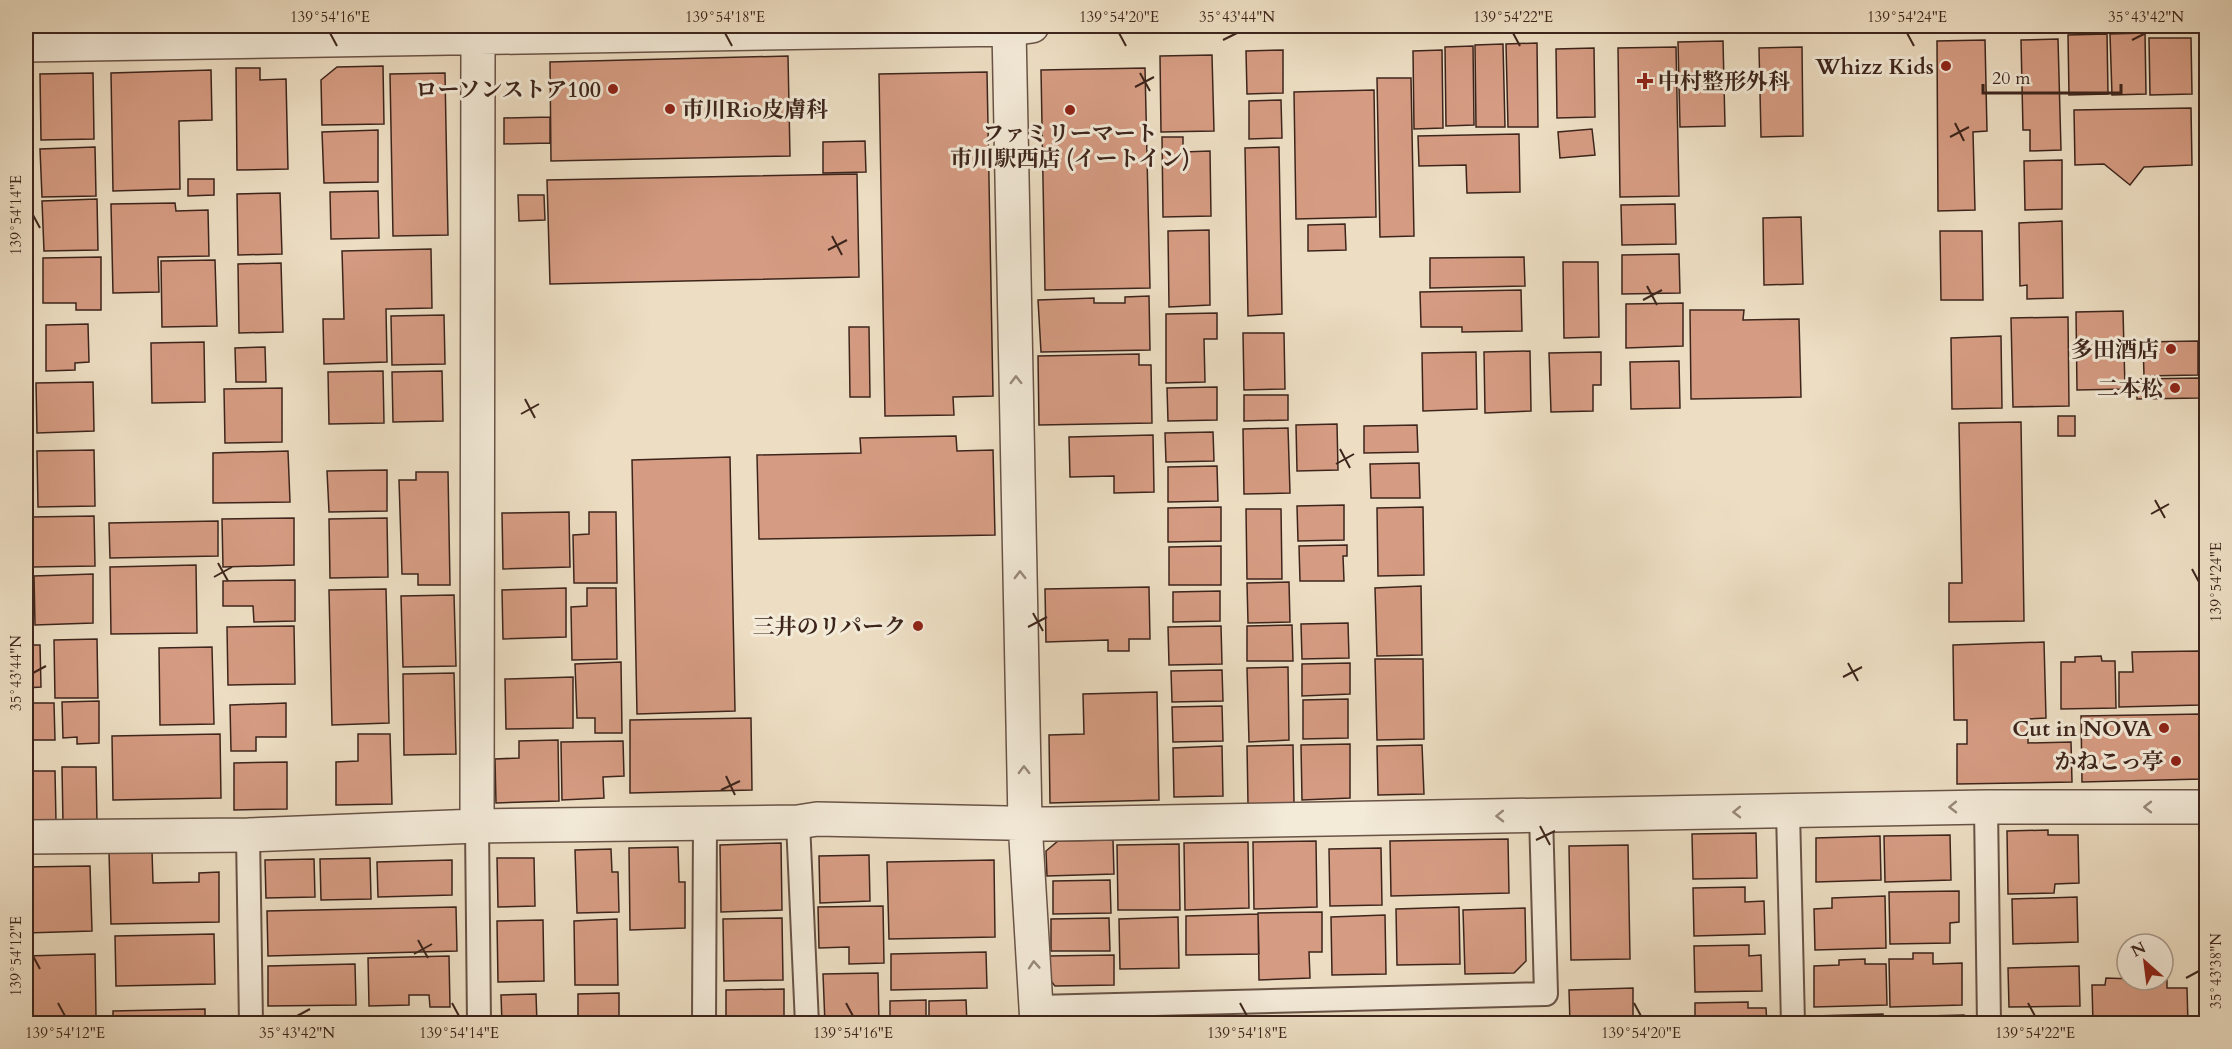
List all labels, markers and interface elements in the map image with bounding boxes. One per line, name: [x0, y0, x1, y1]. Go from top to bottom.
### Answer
text: 139°54'16"E: [290, 7, 370, 27]
text: 139°54'18"E: [685, 7, 765, 27]
text: 139°54'20"E: [1079, 7, 1159, 27]
text: 35°43'44"N: [1199, 7, 1275, 27]
text: 139°54'22"E: [1473, 7, 1553, 27]
text: 139°54'24"E: [1867, 7, 1947, 27]
text: 35°43'42"N: [2108, 7, 2184, 27]
place label: Whizz Kids: [1814, 52, 1934, 82]
scale bar: [1983, 57, 2121, 95]
marker: Whizz Kids: [1939, 59, 1953, 73]
text: 20 m: [1992, 66, 2031, 91]
place label: 中村整形外科: [1658, 67, 1790, 97]
marker: 中村整形外科: [1636, 72, 1654, 90]
place label: ローソンストア100: [415, 75, 601, 105]
marker: ローソンストア100: [606, 82, 620, 96]
place label: 市川Rio皮膚科: [682, 95, 828, 125]
marker: 市川Rio皮膚科: [663, 102, 677, 116]
marker: ファミリーマート 市川駅西店 (イートイン): [1063, 103, 1077, 117]
place label: ファミリーマート 市川駅西店 (イートイン): [950, 119, 1190, 174]
text: 139°54'14"E: [6, 175, 26, 255]
place label: 多田酒店: [2071, 335, 2159, 365]
marker: 多田酒店: [2164, 342, 2178, 356]
place label: 二本松: [2097, 374, 2163, 404]
one-way arrow: [1010, 376, 1022, 385]
marker: 二本松: [2168, 381, 2182, 395]
text: 139°54'24"E: [2206, 542, 2226, 622]
one-way arrow: [1014, 571, 1026, 580]
place label: 三井のリパーク: [753, 612, 906, 642]
marker: 三井のリパーク: [911, 619, 925, 633]
text: 35°43'44"N: [6, 635, 26, 711]
place label: Cut in NOVA: [2012, 714, 2152, 744]
marker: Cut in NOVA: [2157, 721, 2171, 735]
place label: かねこっ亭: [2054, 747, 2164, 777]
marker: かねこっ亭: [2169, 754, 2183, 768]
one-way arrow: [1017, 766, 1030, 775]
one-way arrow: [1949, 801, 1958, 813]
one-way arrow: [2144, 801, 2153, 813]
one-way arrow: [1733, 805, 1742, 818]
one-way arrow: [1496, 810, 1505, 822]
text: 139°54'12"E: [6, 916, 26, 996]
north arrow: [2115, 932, 2175, 992]
text: 35°43'38"N: [2206, 933, 2226, 1009]
text: N: [2127, 937, 2150, 963]
one-way arrow: [1028, 961, 1041, 970]
text: 139°54'12"E: [25, 1023, 105, 1043]
text: 35°43'42"N: [259, 1023, 335, 1043]
text: 139°54'14"E: [419, 1023, 499, 1043]
text: 139°54'16"E: [813, 1023, 893, 1043]
text: 139°54'18"E: [1207, 1023, 1287, 1043]
text: 139°54'20"E: [1601, 1023, 1681, 1043]
text: 139°54'22"E: [1995, 1023, 2075, 1043]

